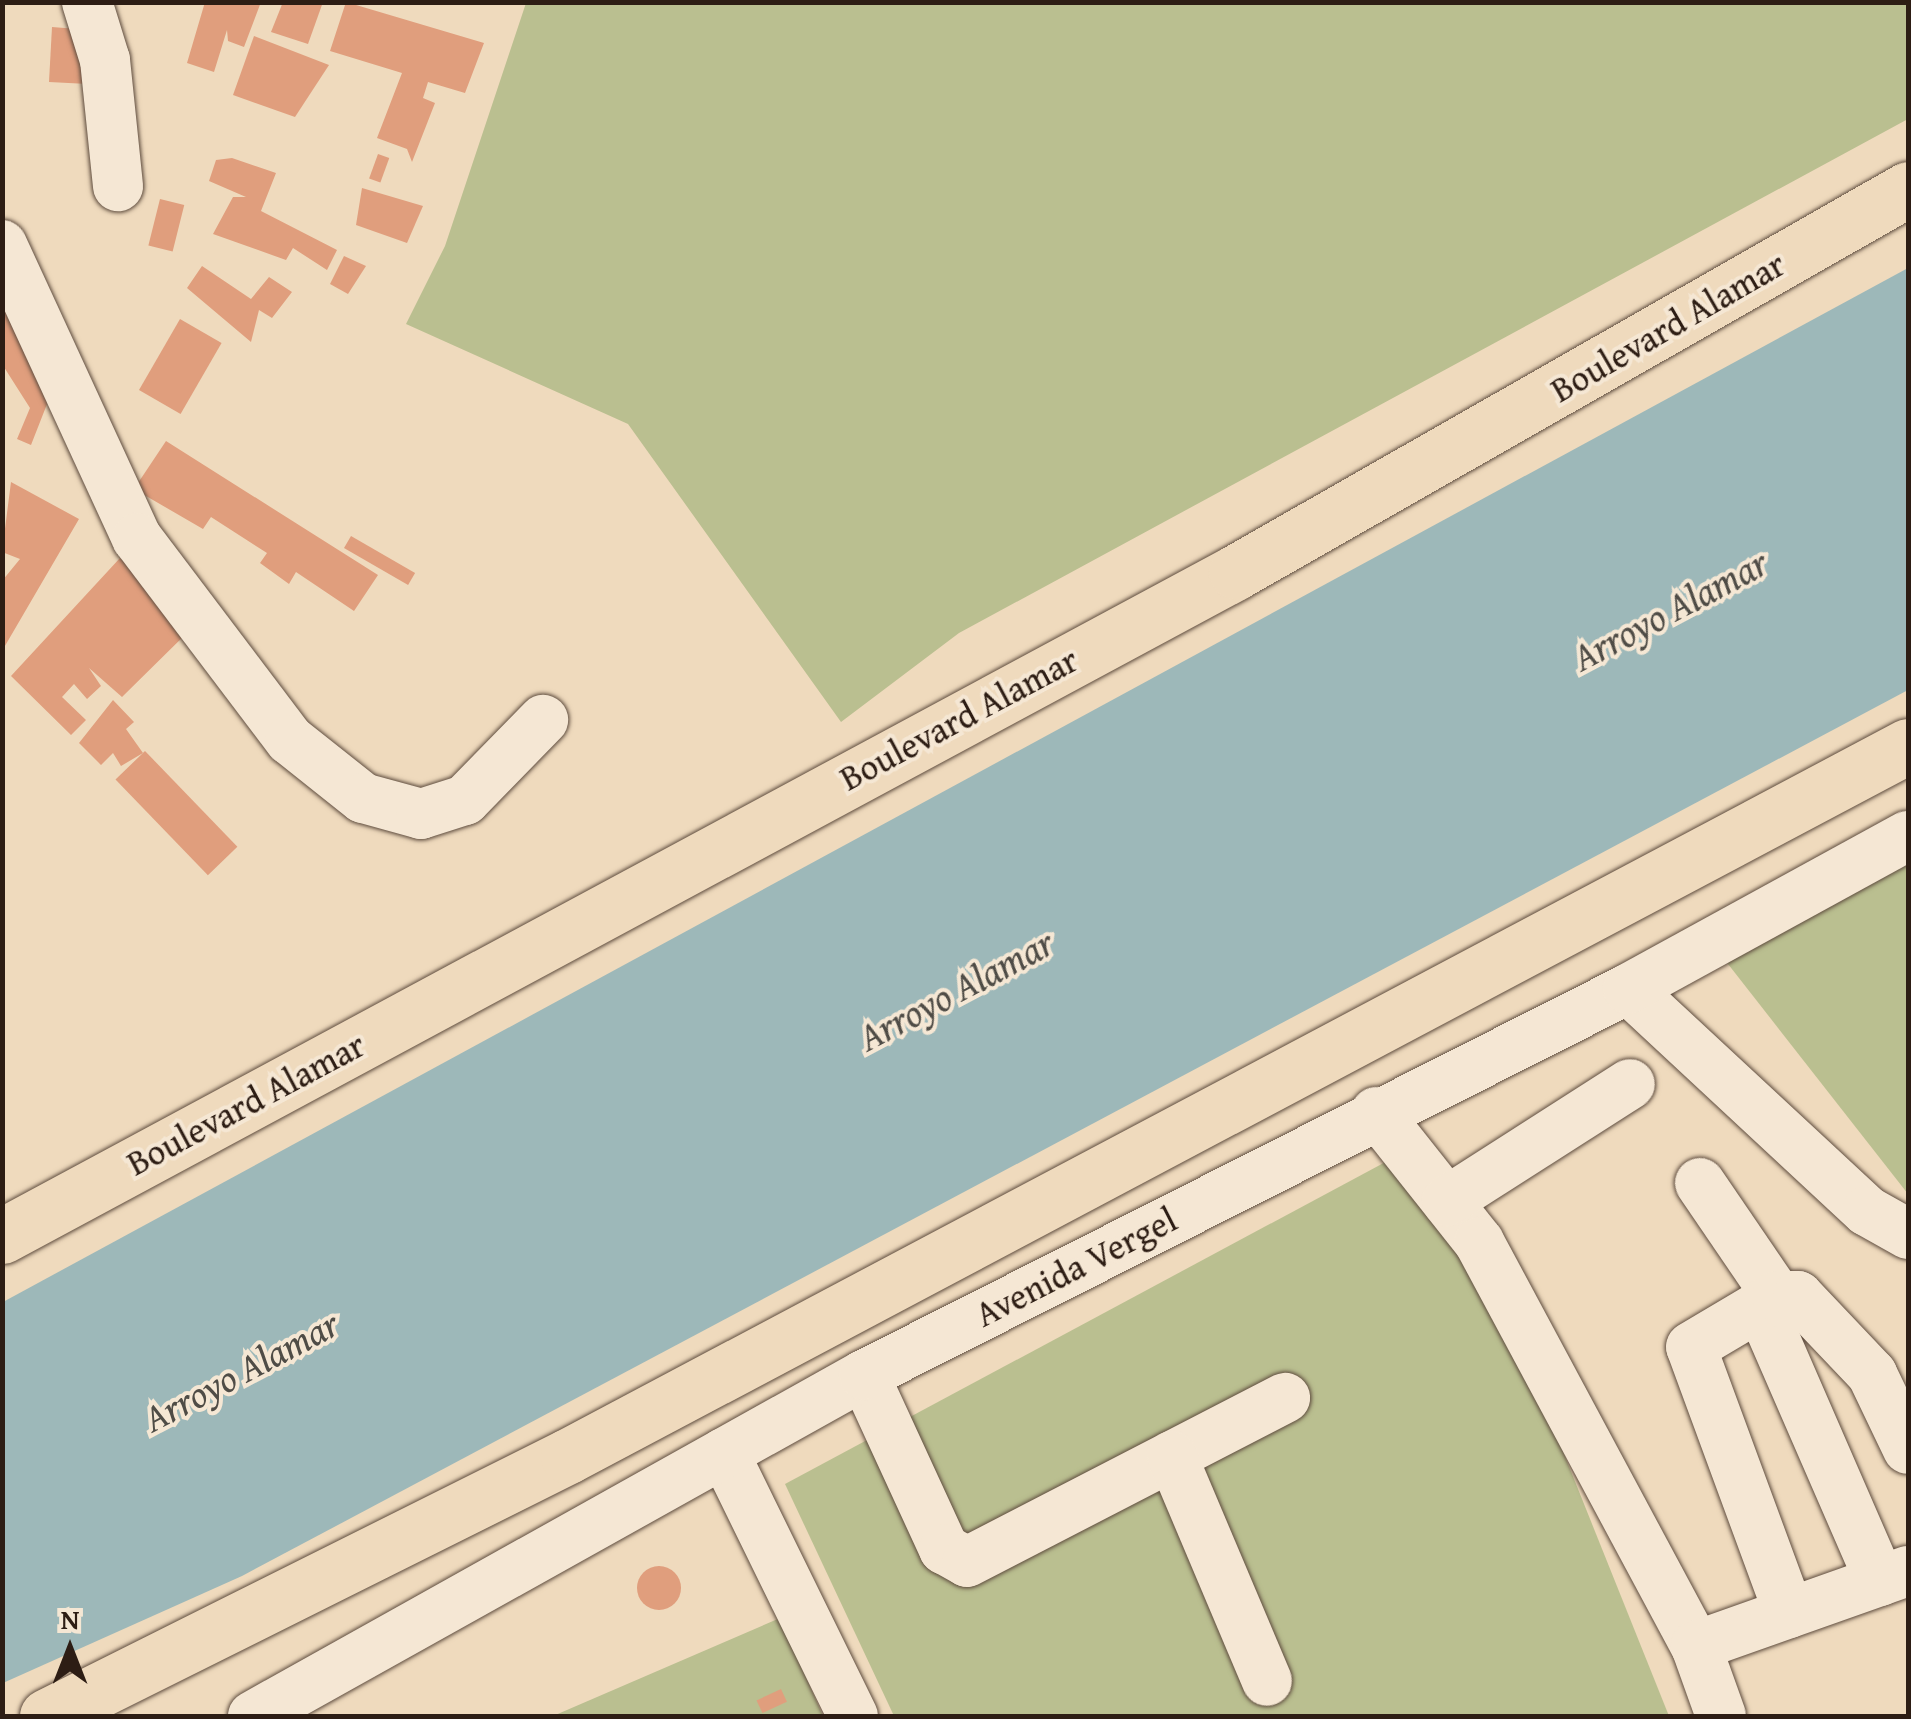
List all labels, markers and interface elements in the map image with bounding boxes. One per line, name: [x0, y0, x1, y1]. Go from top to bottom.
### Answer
street label: Boulevard Alamar: [1543, 243, 1793, 411]
water label: Arroyo Alamar: [1564, 539, 1776, 681]
street label: Boulevard Alamar: [833, 639, 1085, 799]
water label: Arroyo Alamar: [850, 919, 1062, 1061]
street label: Boulevard Alamar: [120, 1024, 372, 1184]
street label: Avenida Vergel: [968, 1198, 1184, 1336]
water label: Arroyo Alamar: [135, 1300, 347, 1442]
text: N: [61, 1598, 79, 1639]
north arrow: [20, 1599, 120, 1699]

